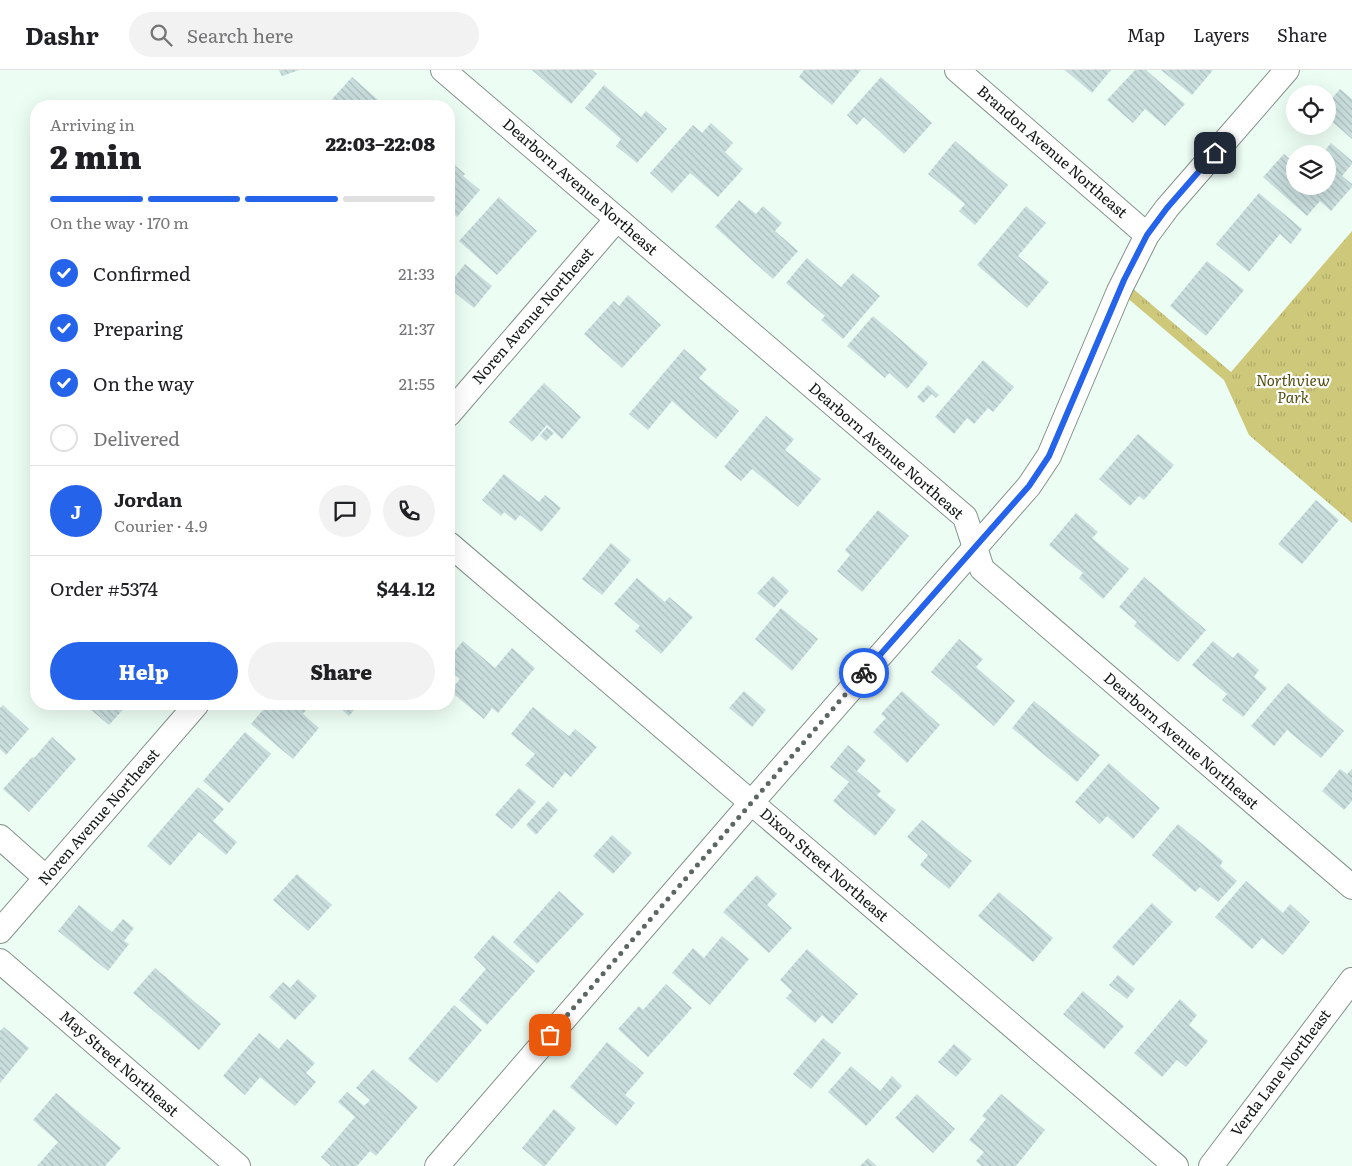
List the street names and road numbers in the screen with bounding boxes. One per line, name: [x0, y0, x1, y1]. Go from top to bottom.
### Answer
street label: Brandon Avenue Northeast: [973, 79, 1133, 223]
street label: Dearborn Avenue Northeast: [498, 112, 664, 260]
street label: Noren Avenue Northeast: [466, 241, 598, 389]
street label: Dearborn Avenue Northeast: [804, 376, 970, 524]
street label: Dearborn Avenue Northeast: [1099, 666, 1265, 814]
street label: Noren Avenue Northeast: [32, 742, 164, 890]
street label: Dixon Street Northeast: [756, 801, 894, 926]
street label: Verda Lane Northeast: [1224, 1004, 1335, 1141]
street label: May Street Northeast: [55, 1005, 185, 1121]

